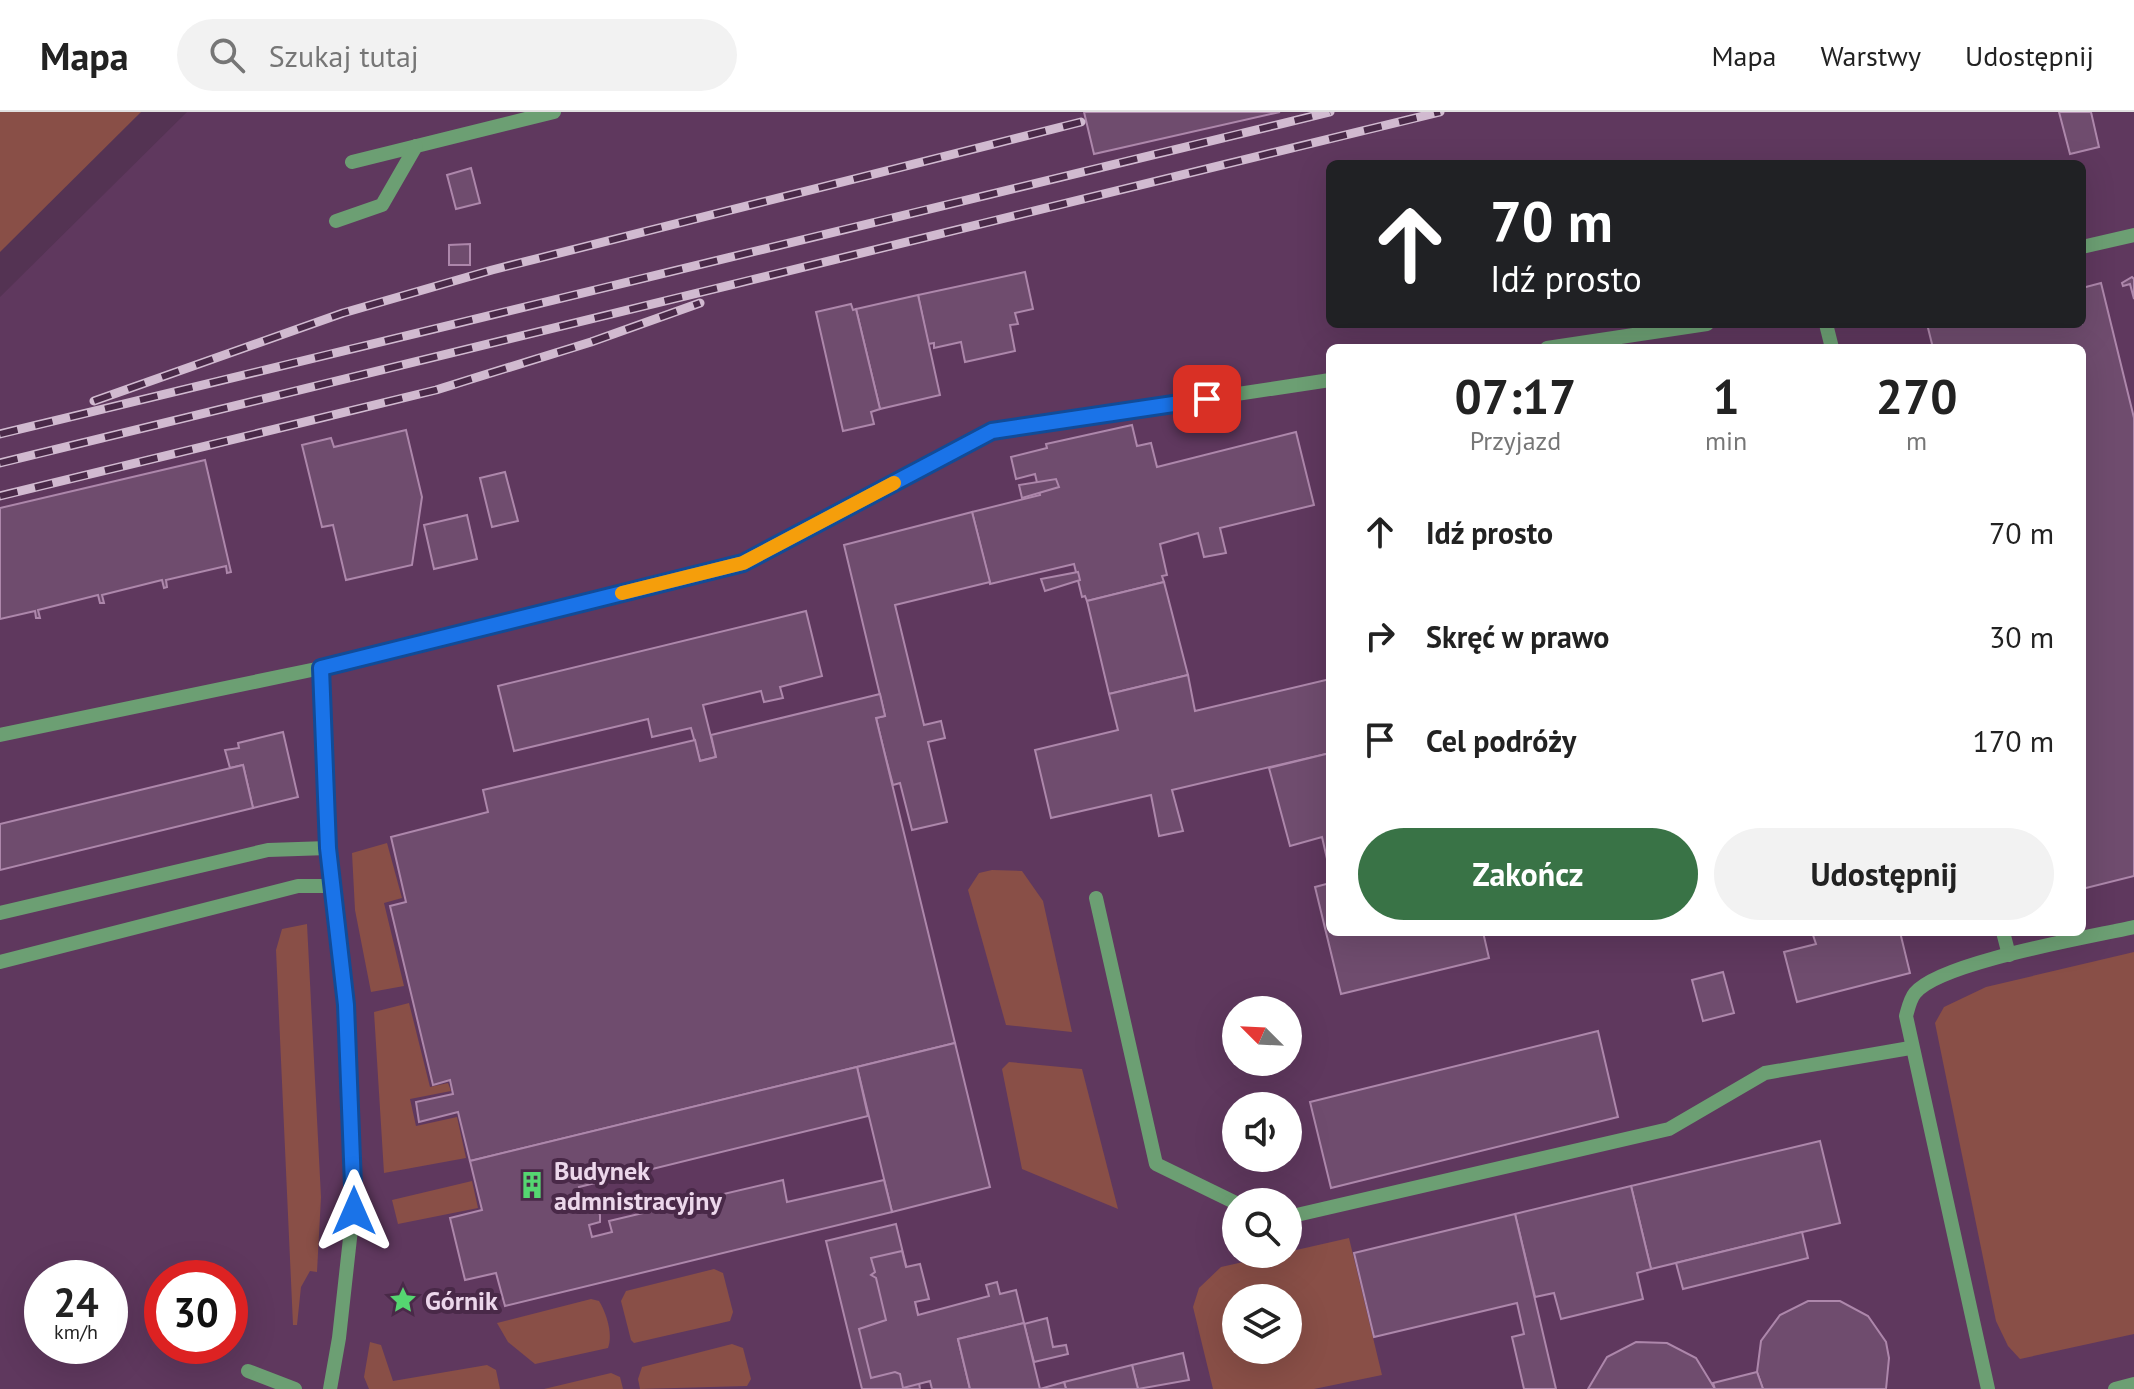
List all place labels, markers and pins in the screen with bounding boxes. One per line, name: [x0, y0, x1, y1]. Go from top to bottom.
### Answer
pin: [1173, 365, 1241, 433]
place label: Budynek admnistracyjny: [554, 1154, 722, 1217]
building icon: Budynek admnistracyjny: [517, 1170, 547, 1200]
place label: Górnik: [425, 1284, 498, 1317]
place icon: Górnik: [388, 1285, 418, 1315]

